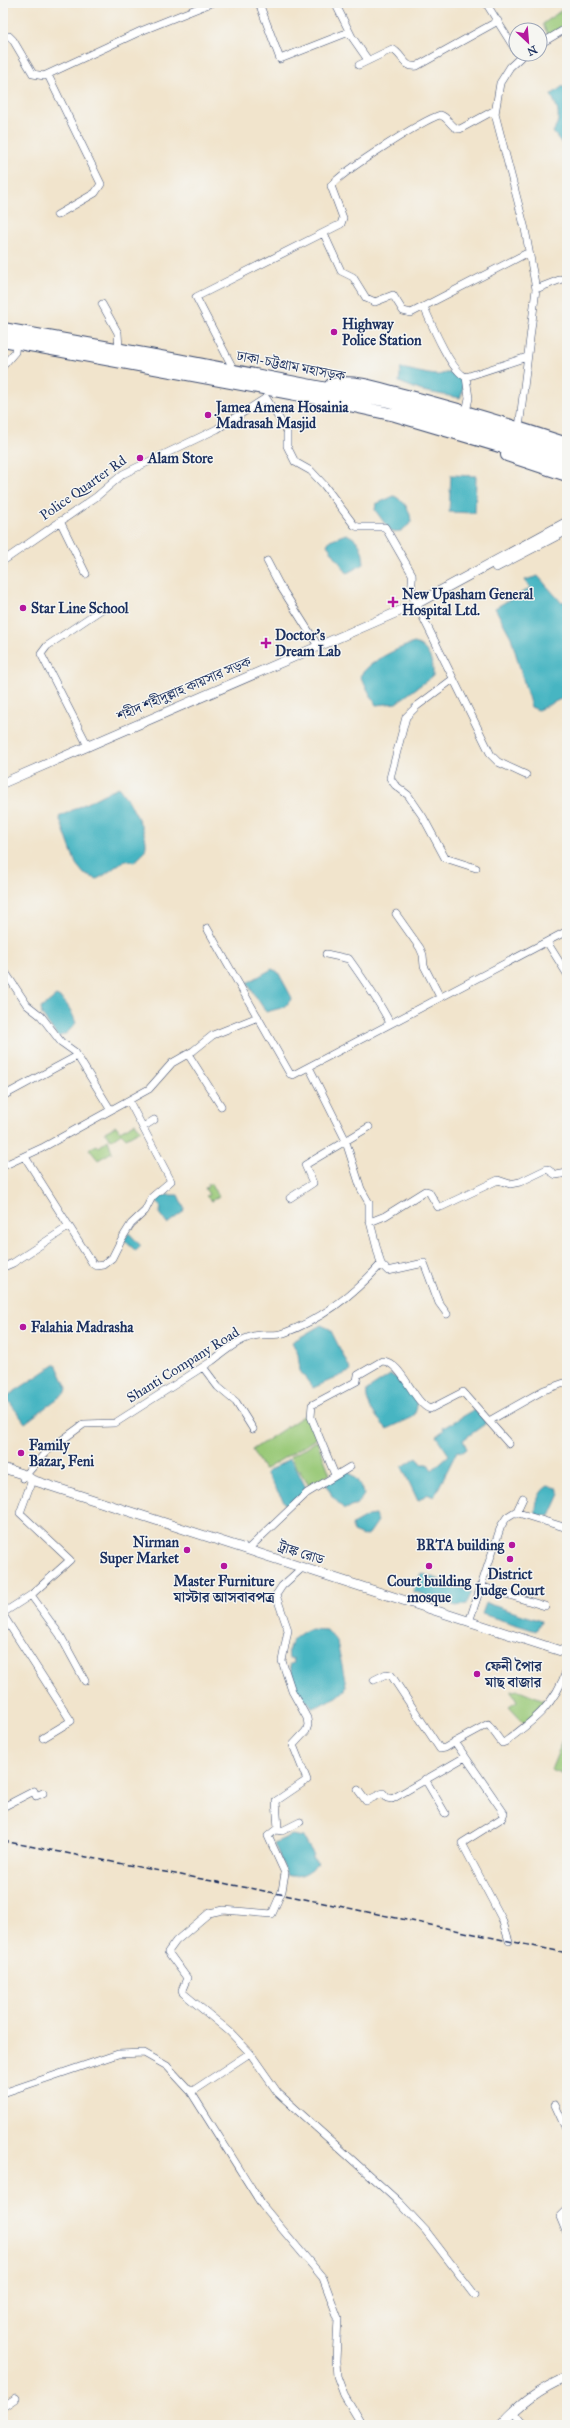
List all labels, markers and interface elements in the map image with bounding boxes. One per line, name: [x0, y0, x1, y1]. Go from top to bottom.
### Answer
north arrow: [508, 22, 548, 62]
text: N: [525, 43, 539, 59]
place label: Highway Police Station: [342, 316, 422, 349]
marker: Highway Police Station: [329, 327, 339, 337]
street label: ঢাকা-চট্টগ্রাম মহাসড়ক: [234, 346, 348, 385]
place label: Jamea Amena Hosainia Madrasah Masjid: [214, 399, 350, 433]
marker: Jamea Amena Hosainia Madrasah Masjid: [203, 410, 213, 420]
place label: Alam Store: [147, 450, 213, 467]
street label: Police Quarter Rd: [37, 452, 129, 524]
marker: Alam Store: [135, 453, 145, 463]
place label: New Upasham General Hospital Ltd.: [402, 586, 535, 620]
marker: New Upasham General Hospital Ltd.: [387, 596, 399, 608]
place label: Star Line School: [31, 600, 130, 617]
marker: Star Line School: [18, 603, 28, 613]
place label: Doctor's Dream Lab: [275, 627, 341, 660]
marker: Doctor's Dream Lab: [260, 637, 272, 649]
street label: শহীদ শহীদুল্লাহ কায়সার সড়ক: [114, 653, 255, 725]
place label: Falahia Madrasha: [31, 1319, 134, 1336]
marker: Falahia Madrasha: [18, 1322, 28, 1332]
street label: Shanti Company Road: [124, 1324, 242, 1406]
place label: Family Bazar, Feni: [29, 1437, 94, 1470]
marker: Family Bazar, Feni: [16, 1448, 26, 1458]
place label: Nirman Super Market: [100, 1534, 179, 1568]
street label: ট্রাঙ্ক রোড: [275, 1536, 328, 1569]
place label: BRTA building: [417, 1537, 504, 1555]
marker: BRTA building: [507, 1540, 517, 1550]
marker: Nirman Super Market: [182, 1545, 192, 1555]
marker: District Judge Court: [505, 1554, 515, 1564]
marker: Master Furniture মাস্টার আসবাবপত্র: [219, 1561, 229, 1571]
marker: Court building mosque: [424, 1561, 434, 1571]
place label: District Judge Court: [473, 1566, 545, 1600]
place label: Master Furniture মাস্টার আসবাবপত্র: [173, 1573, 275, 1606]
place label: Court building mosque: [387, 1573, 472, 1607]
place label: ফেনী পৈার মাছ বাজার: [484, 1657, 543, 1691]
marker: ফেনী পৈার মাছ বাজার: [472, 1669, 482, 1679]

